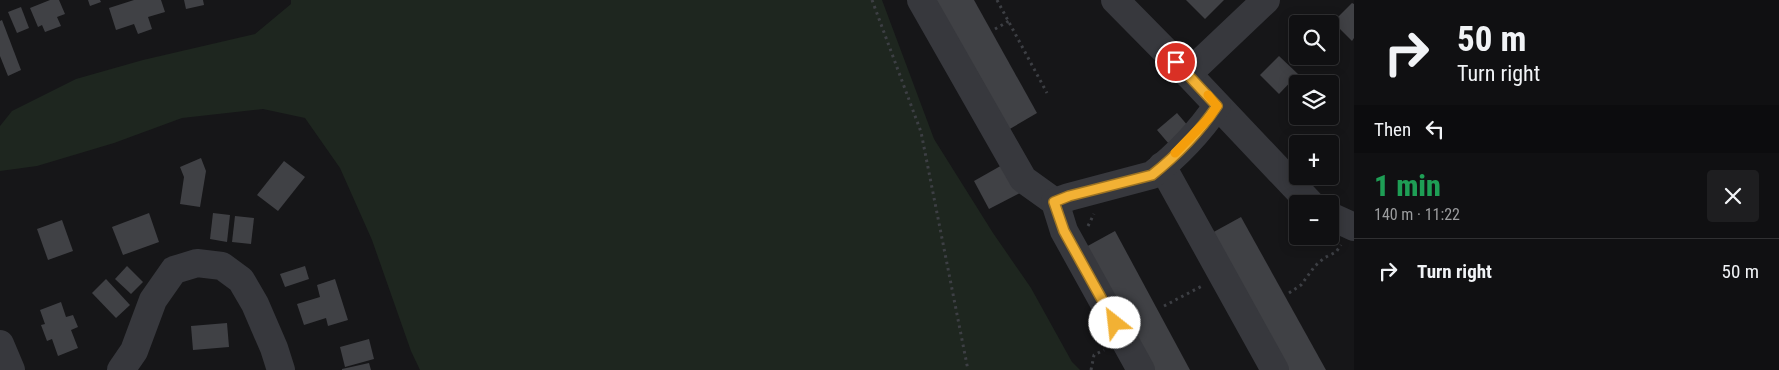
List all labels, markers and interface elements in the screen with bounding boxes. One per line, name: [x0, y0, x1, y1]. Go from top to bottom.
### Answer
map controls: [1289, 15, 1339, 245]
button: search: [1289, 15, 1339, 65]
text: 50 m: [1457, 19, 1526, 60]
icon: right: [1374, 20, 1439, 85]
pin: [1155, 41, 1197, 83]
icon: arrive: [1162, 48, 1190, 76]
text: Turn right: [1457, 61, 1540, 86]
button: layers: [1289, 75, 1339, 125]
icon: left: [1421, 115, 1449, 143]
text: Then: [1374, 118, 1411, 141]
button: +: [1289, 135, 1339, 185]
text: 1 min: [1374, 168, 1441, 203]
button: close: [1707, 170, 1759, 222]
button: −: [1289, 195, 1339, 245]
text: 140 m · 11:22: [1374, 205, 1460, 224]
icon: right: [1374, 257, 1402, 285]
text: Turn right: [1417, 260, 1492, 283]
text: 50 m: [1722, 260, 1759, 283]
position arrow: [1088, 296, 1140, 348]

